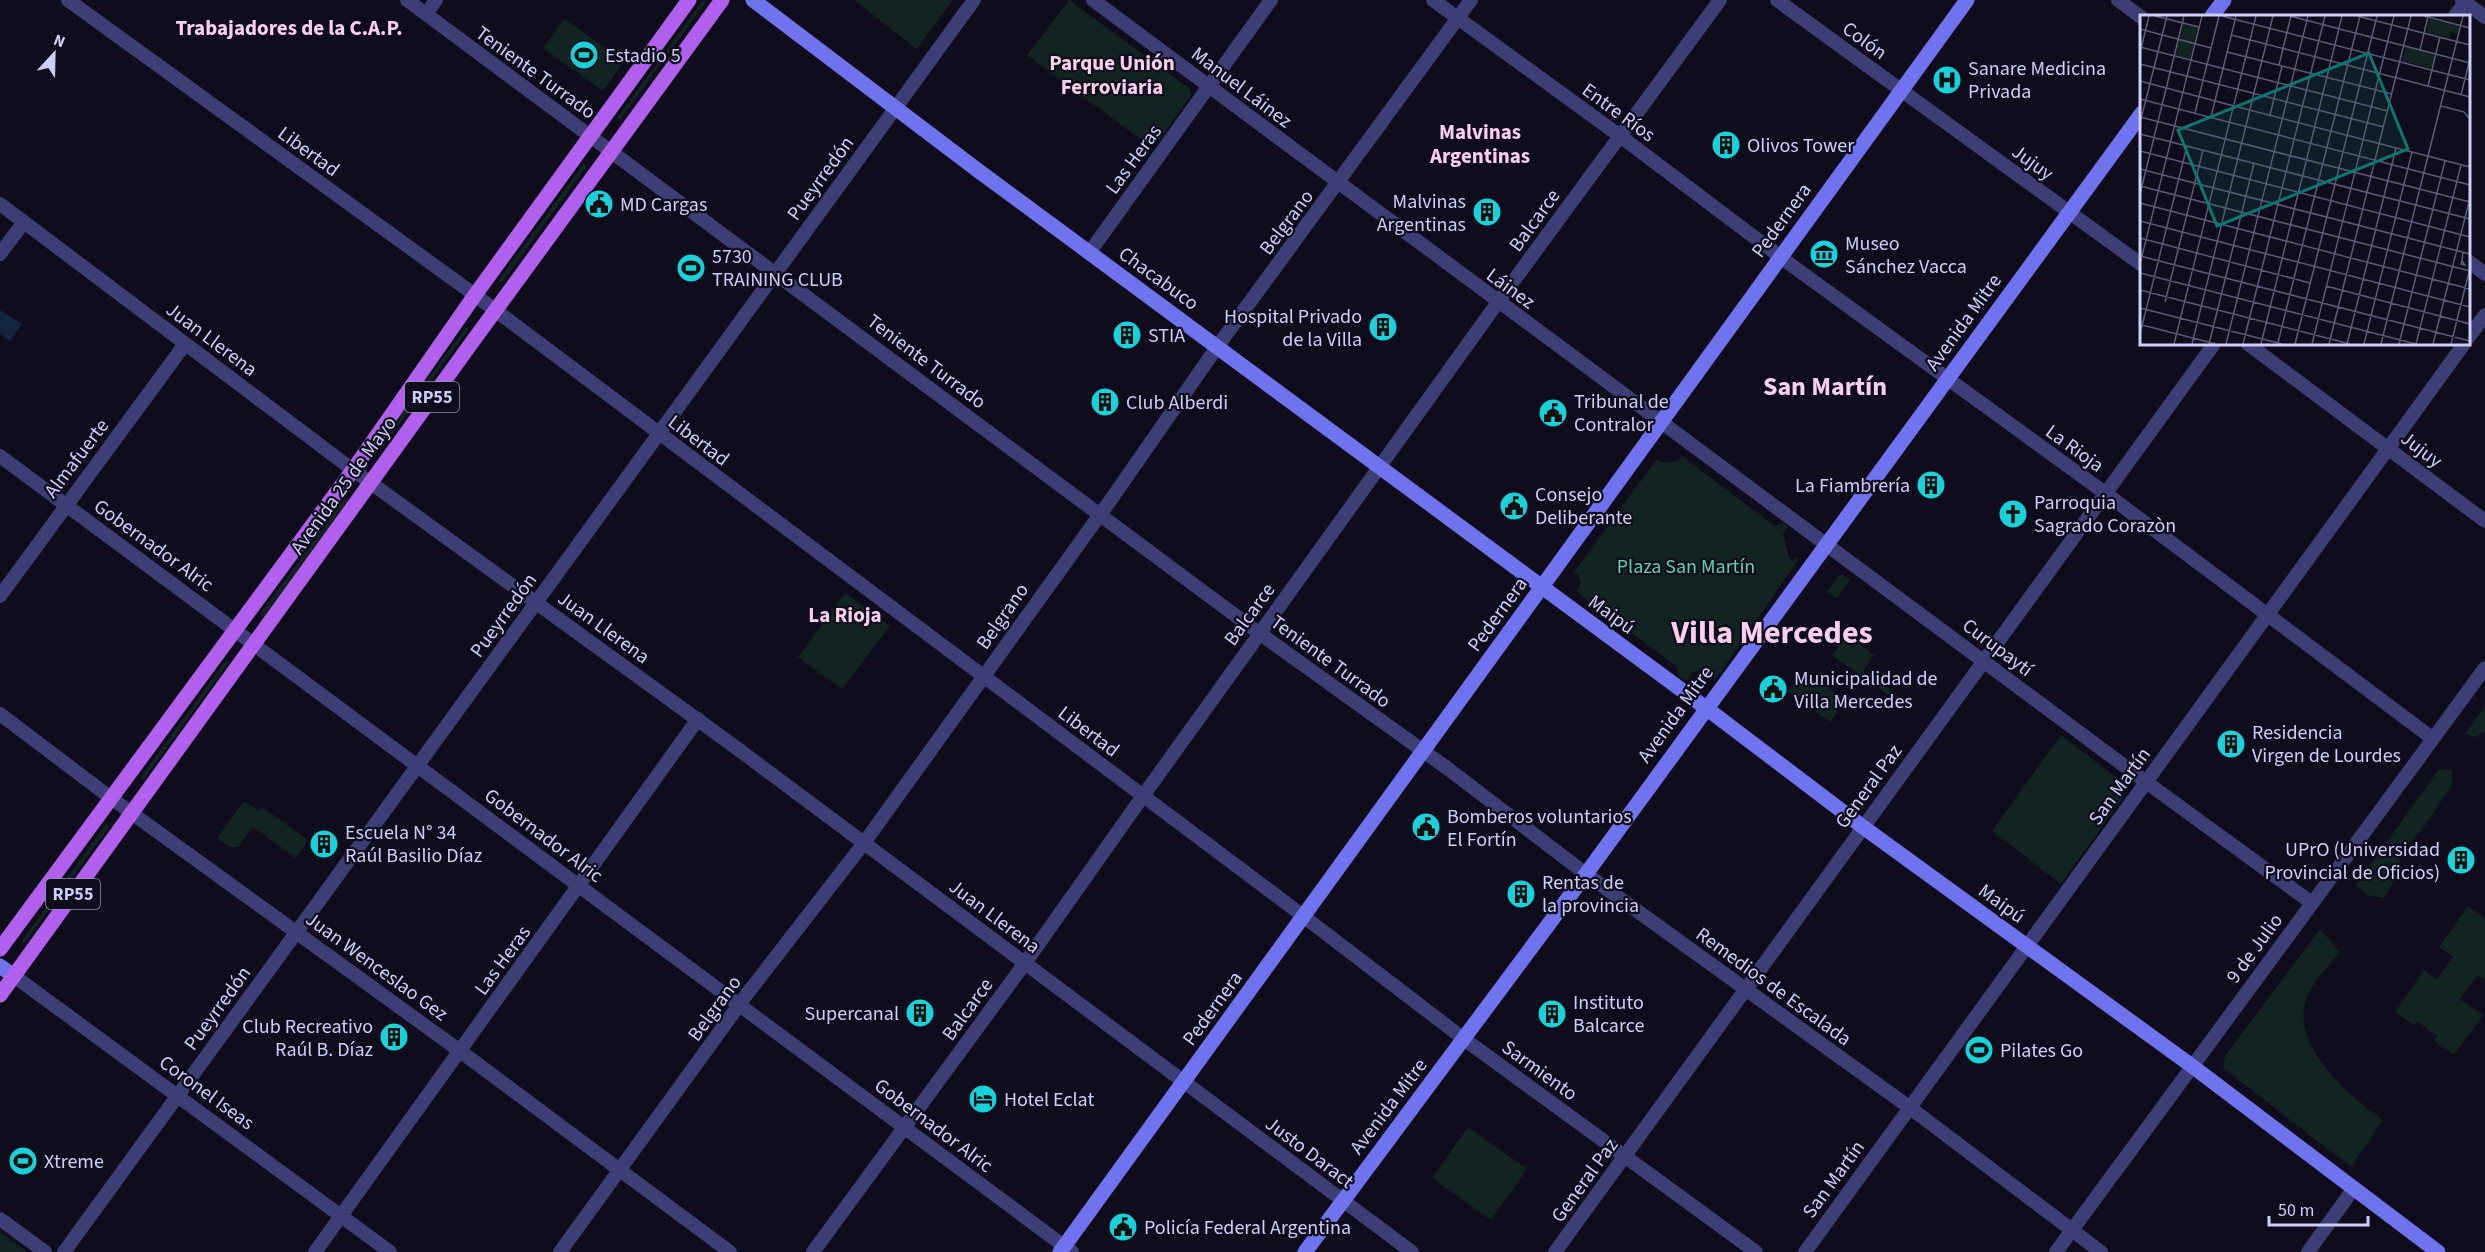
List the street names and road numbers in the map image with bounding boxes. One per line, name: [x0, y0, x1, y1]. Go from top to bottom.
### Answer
street label: Colón: [1836, 15, 1893, 67]
street label: Teniente Turrado: [470, 20, 601, 126]
street label: Manuel Láinez: [1185, 41, 1298, 135]
street label: Entre Ríos: [1576, 77, 1661, 149]
street label: Las Heras: [1099, 119, 1169, 200]
street label: Libertad: [272, 120, 345, 184]
street label: Pueyrredón: [781, 131, 861, 226]
street label: Jujuy: [2006, 138, 2060, 188]
street label: Pedernera: [1745, 178, 1818, 264]
street label: Balcarce: [1503, 183, 1567, 258]
street label: Belgrano: [1253, 184, 1321, 261]
street label: Chacabuco: [1113, 240, 1204, 317]
street label: Láinez: [1480, 262, 1541, 316]
street label: Avenida Mitre: [1919, 268, 2009, 377]
street label: Juan Llerena: [160, 296, 263, 383]
street label: Teniente Turrado: [861, 308, 992, 416]
road number: RP55: [405, 382, 459, 412]
street label: Libertad: [662, 409, 735, 473]
street label: Avenida 25 de Mayo: [284, 411, 404, 560]
street label: Almafuerte: [38, 413, 116, 504]
street label: La Rioja: [2039, 418, 2109, 480]
street label: Jujuy: [2395, 425, 2449, 475]
street label: Gobernador Alric: [88, 493, 219, 599]
street label: Pueyrredón: [464, 568, 544, 663]
street label: Pedernera: [1461, 572, 1534, 658]
street label: Balcarce: [1218, 577, 1282, 652]
street label: Belgrano: [970, 578, 1036, 655]
street label: Juan Llerena: [552, 585, 655, 671]
street label: Maipú: [1582, 588, 1640, 641]
street label: Teniente Turrado: [1265, 609, 1396, 715]
street label: Curupaytí: [1956, 612, 2039, 684]
street label: Avenida Mitre: [1631, 660, 1721, 769]
street label: Libertad: [1052, 700, 1125, 764]
street label: General Paz: [1829, 739, 1909, 834]
street label: San Martín: [2082, 742, 2158, 831]
street label: Gobernador Alric: [478, 782, 609, 890]
street label: Juan Llerena: [943, 873, 1046, 960]
street label: Maipú: [1972, 877, 2030, 930]
road number: RP55: [46, 879, 100, 909]
street label: Juan Wenceslao Gez: [299, 906, 453, 1028]
street label: 9 de Julio: [2220, 908, 2290, 989]
street label: Las Heras: [468, 920, 538, 1001]
street label: Remedios de Escalada: [1690, 921, 1857, 1053]
street label: Pueyrredón: [178, 961, 258, 1056]
street label: Pedernera: [1176, 966, 1249, 1052]
street label: Belgrano: [681, 970, 748, 1047]
street label: Balcarce: [936, 972, 1000, 1047]
street label: Sarmiento: [1496, 1034, 1583, 1108]
street label: Coronel Iseas: [153, 1049, 260, 1137]
street label: Avenida Mitre: [1343, 1053, 1434, 1160]
street label: Gobernador Alric: [868, 1072, 999, 1180]
street label: Justo Daract: [1259, 1110, 1360, 1196]
street label: General Paz: [1545, 1133, 1625, 1228]
street label: San Martín: [1796, 1135, 1872, 1224]

